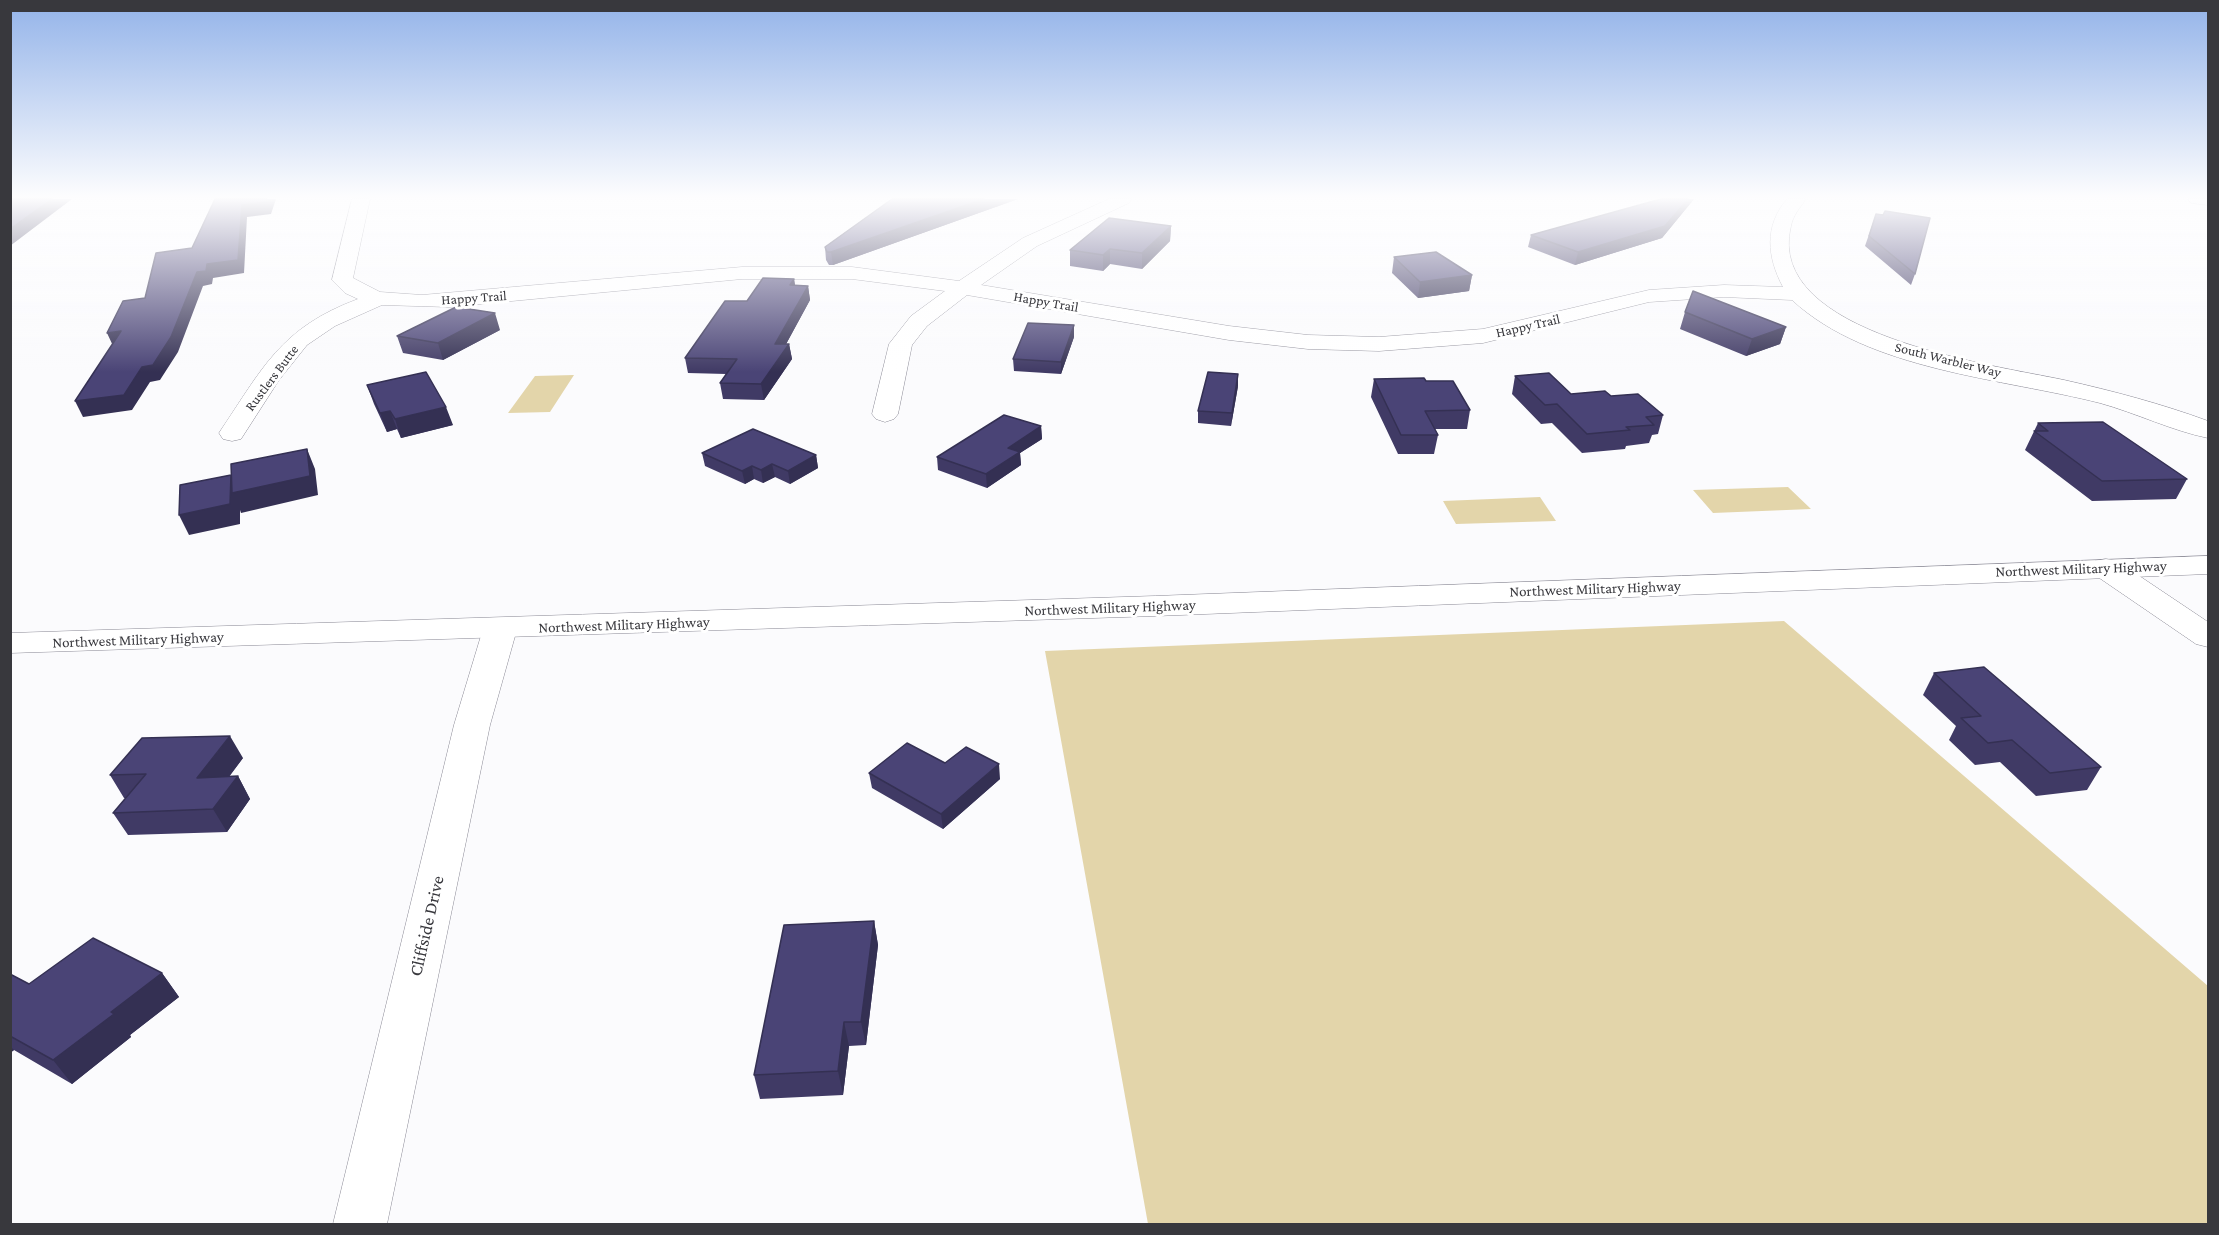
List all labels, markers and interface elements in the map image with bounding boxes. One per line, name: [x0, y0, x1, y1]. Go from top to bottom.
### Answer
street label: Happy Trail: [441, 287, 507, 309]
street label: Happy Trail: [1012, 288, 1080, 316]
street label: Happy Trail: [1494, 310, 1562, 342]
street label: South Warbler Way: [1893, 339, 2003, 381]
street label: Rustlers Butte: [242, 342, 302, 414]
street label: Northwest Military Highway: [1995, 557, 2167, 581]
street label: Northwest Military Highway: [1509, 577, 1681, 601]
street label: Northwest Military Highway: [1024, 596, 1196, 620]
street label: Northwest Military Highway: [538, 613, 710, 637]
street label: Northwest Military Highway: [52, 628, 224, 652]
street label: Cliffside Drive: [405, 874, 449, 978]

